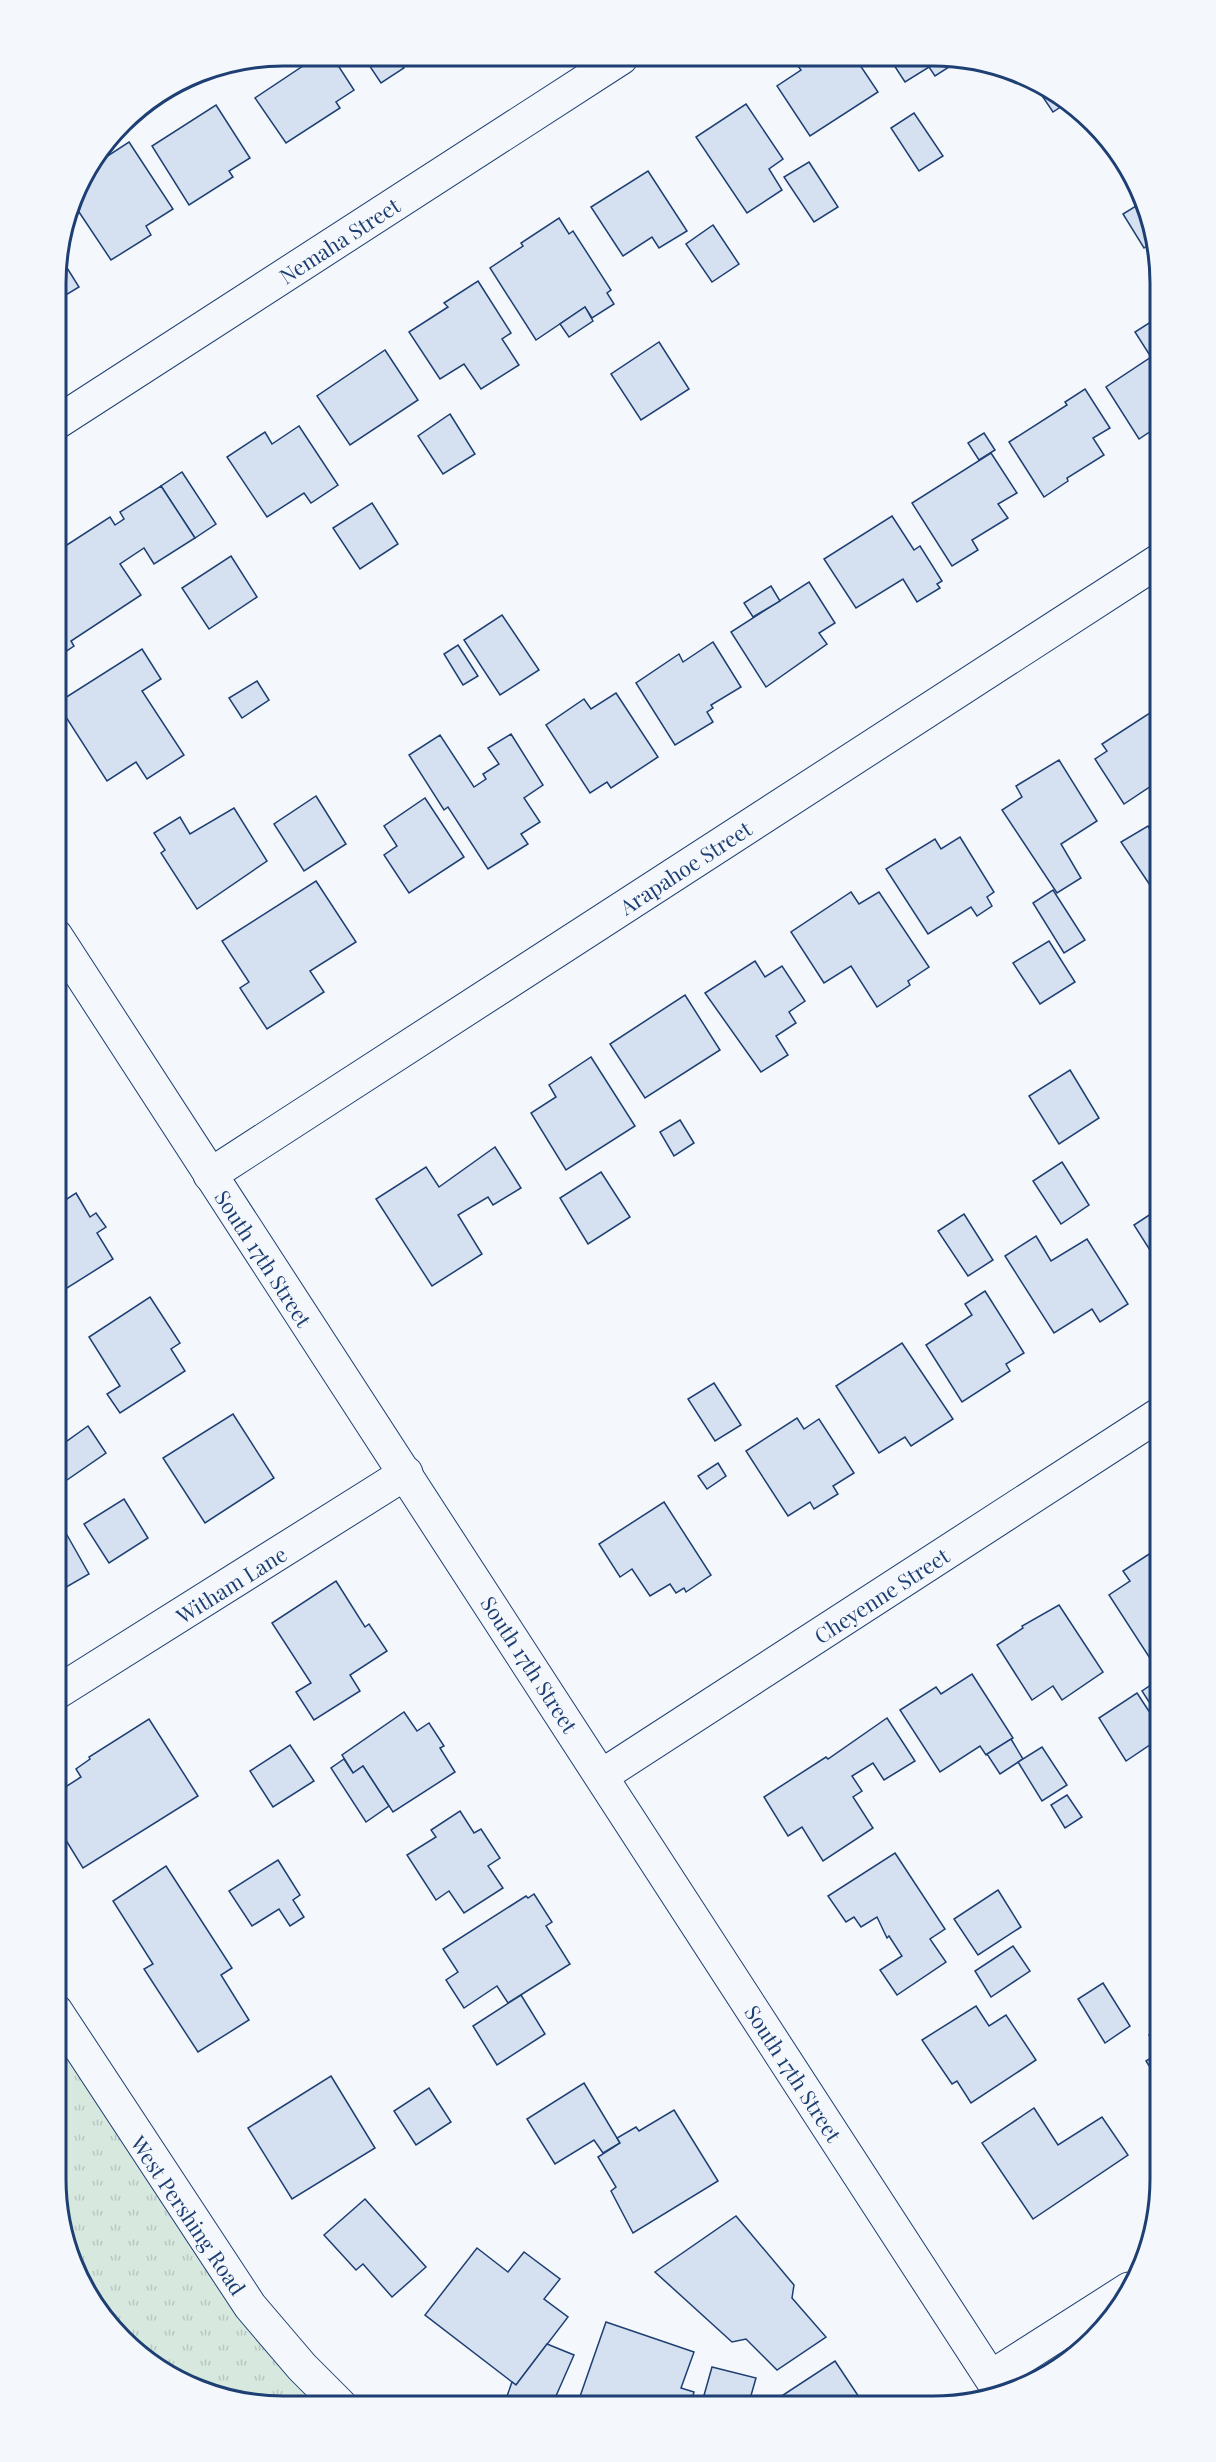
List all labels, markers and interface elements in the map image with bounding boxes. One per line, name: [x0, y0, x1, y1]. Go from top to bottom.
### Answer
street label: Nemaha Street: [273, 190, 405, 289]
street label: Arapahoe Street: [613, 814, 757, 921]
street label: South 17th Street: [209, 1184, 319, 1332]
street label: Witham Lane: [170, 1539, 291, 1629]
street label: Cheyenne Street: [808, 1541, 954, 1649]
street label: South 17th Street: [475, 1590, 585, 1738]
street label: South 17th Street: [739, 1999, 849, 2147]
street label: West Pershing Road: [125, 2129, 253, 2300]

